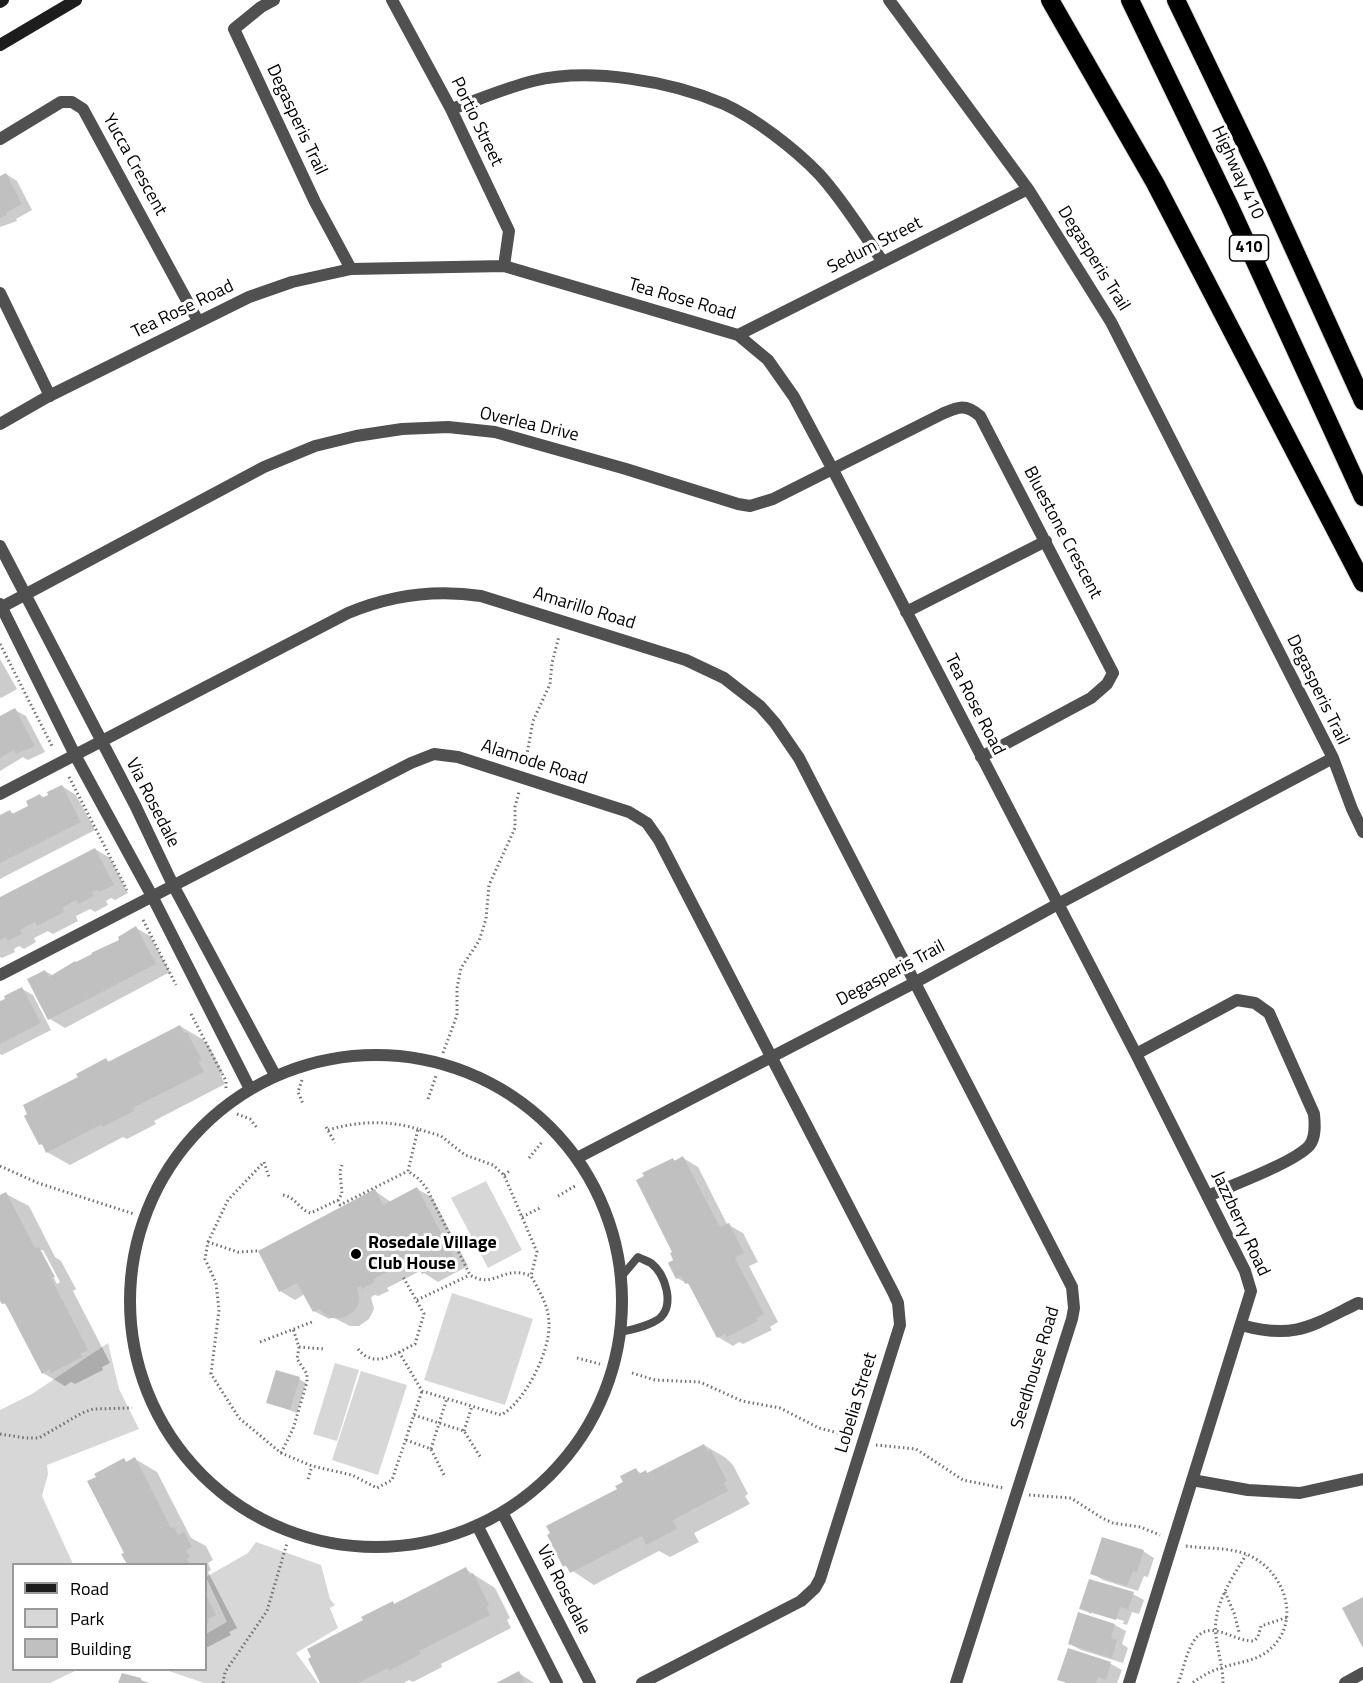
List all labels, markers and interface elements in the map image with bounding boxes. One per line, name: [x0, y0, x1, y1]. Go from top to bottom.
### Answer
street label: Degasperis Trail: [261, 61, 331, 179]
street label: Portio Street: [445, 74, 507, 170]
street label: Yucca Crescent: [97, 110, 171, 220]
street label: Highway 410: [1206, 123, 1268, 223]
street label: Degasperis Trail: [1052, 203, 1134, 315]
street label: Sedum Street: [824, 213, 926, 279]
road number: 410: [1230, 235, 1268, 261]
street label: Tea Rose Road: [626, 274, 738, 326]
street label: Tea Rose Road: [129, 276, 237, 344]
street label: Overlea Drive: [477, 403, 581, 447]
street label: Bluestone Crescent: [1018, 463, 1106, 603]
street label: Amarillo Road: [530, 583, 638, 635]
street label: Degasperis Trail: [1281, 631, 1353, 749]
street label: Tea Rose Road: [939, 651, 1009, 759]
street label: Alamode Road: [478, 736, 590, 790]
street label: Via Rosedale: [120, 755, 184, 851]
street label: Degasperis Trail: [833, 936, 949, 1012]
street label: Jazzberry Road: [1206, 1168, 1274, 1280]
place label: Rosedale Village Club House: [368, 1233, 497, 1276]
marker: Rosedale Village Club House: [349, 1247, 363, 1261]
street label: Seedhouse Road: [1007, 1304, 1065, 1432]
street label: Lobelia Street: [831, 1350, 883, 1456]
street label: Via Rosedale: [531, 1542, 595, 1638]
legend: [12, 1563, 207, 1671]
text: Road: [70, 1575, 109, 1602]
text: Park: [70, 1605, 104, 1632]
text: Building: [70, 1635, 131, 1662]

